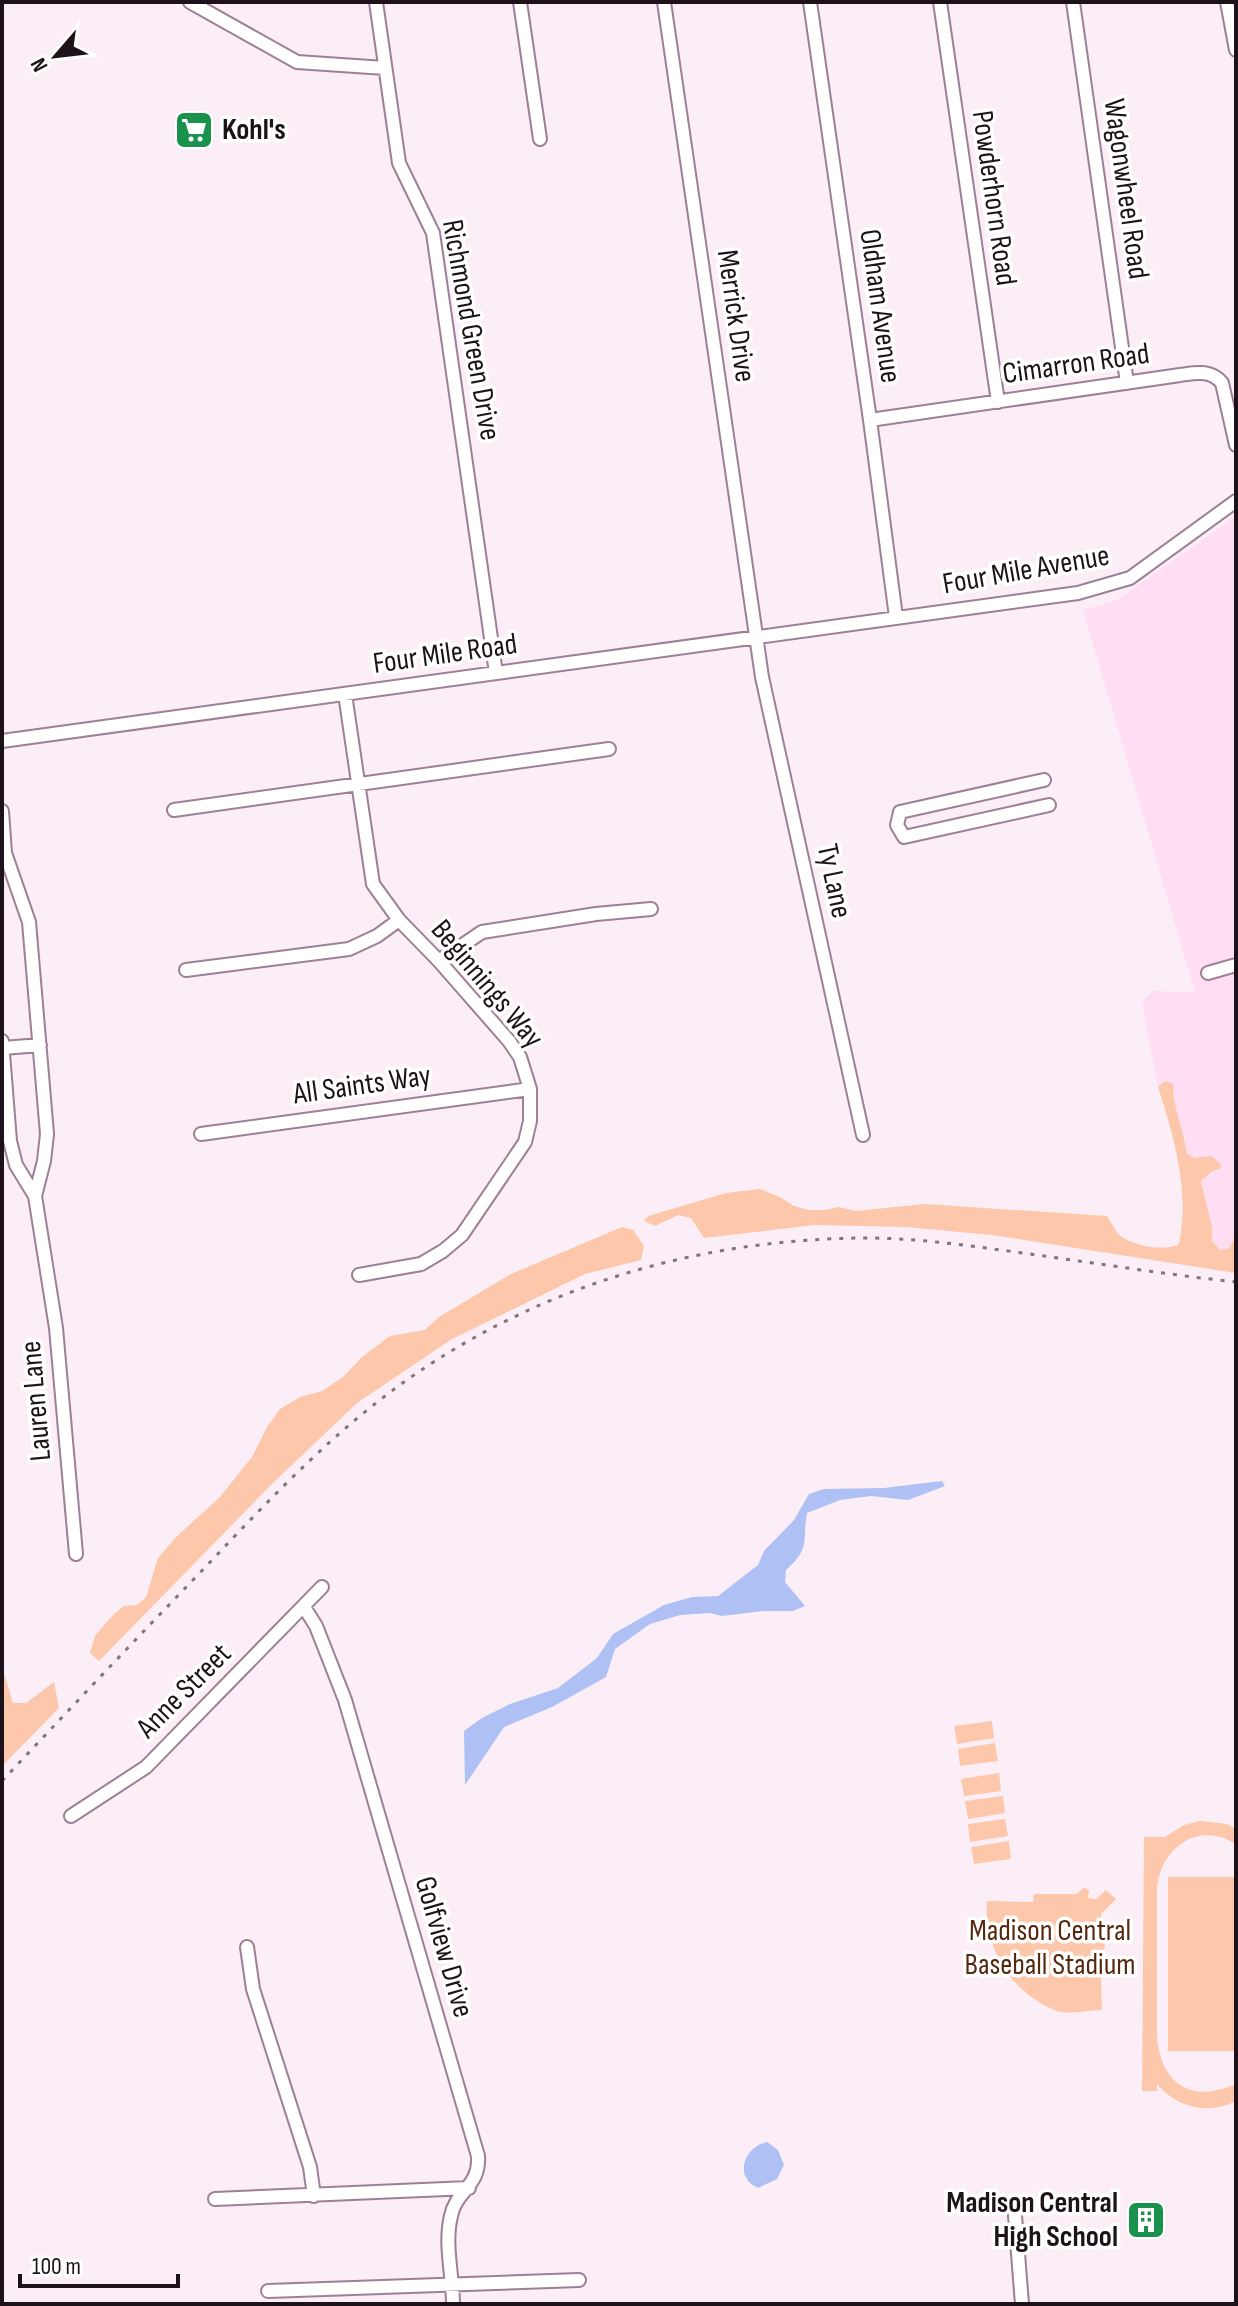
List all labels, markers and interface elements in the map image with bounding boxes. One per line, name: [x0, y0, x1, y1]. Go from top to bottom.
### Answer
north arrow: [16, 16, 96, 96]
text: N: [25, 53, 54, 76]
street label: Wagonwheel Road: [1096, 97, 1156, 281]
street label: Powderhorn Road: [964, 108, 1024, 288]
supermarket icon: Kohl's: [173, 109, 215, 151]
place label: Kohl's: [222, 112, 286, 148]
street label: Richmond Green Drive: [434, 217, 508, 443]
street label: Oldham Avenue: [851, 227, 909, 385]
street label: Merrick Drive: [709, 247, 763, 385]
street label: Cimarron Road: [1000, 336, 1152, 392]
street label: Four Mile Avenue: [940, 538, 1112, 602]
street label: Four Mile Road: [371, 626, 519, 682]
street label: Ty Lane: [809, 841, 859, 921]
street label: Beginnings Way: [423, 913, 551, 1056]
street label: All Saints Way: [290, 1057, 433, 1113]
street label: Lauren Lane: [13, 1339, 59, 1463]
street label: Anne Street: [128, 1636, 239, 1747]
street label: Golfview Drive: [407, 1872, 481, 2022]
park label: Madison Central Baseball Stadium: [965, 1913, 1136, 1983]
place label: Madison Central High School: [946, 2185, 1118, 2255]
building icon: Madison Central High School: [1125, 2199, 1167, 2241]
scale bar: [20, 2238, 178, 2288]
text: 100 m: [32, 2252, 81, 2281]

